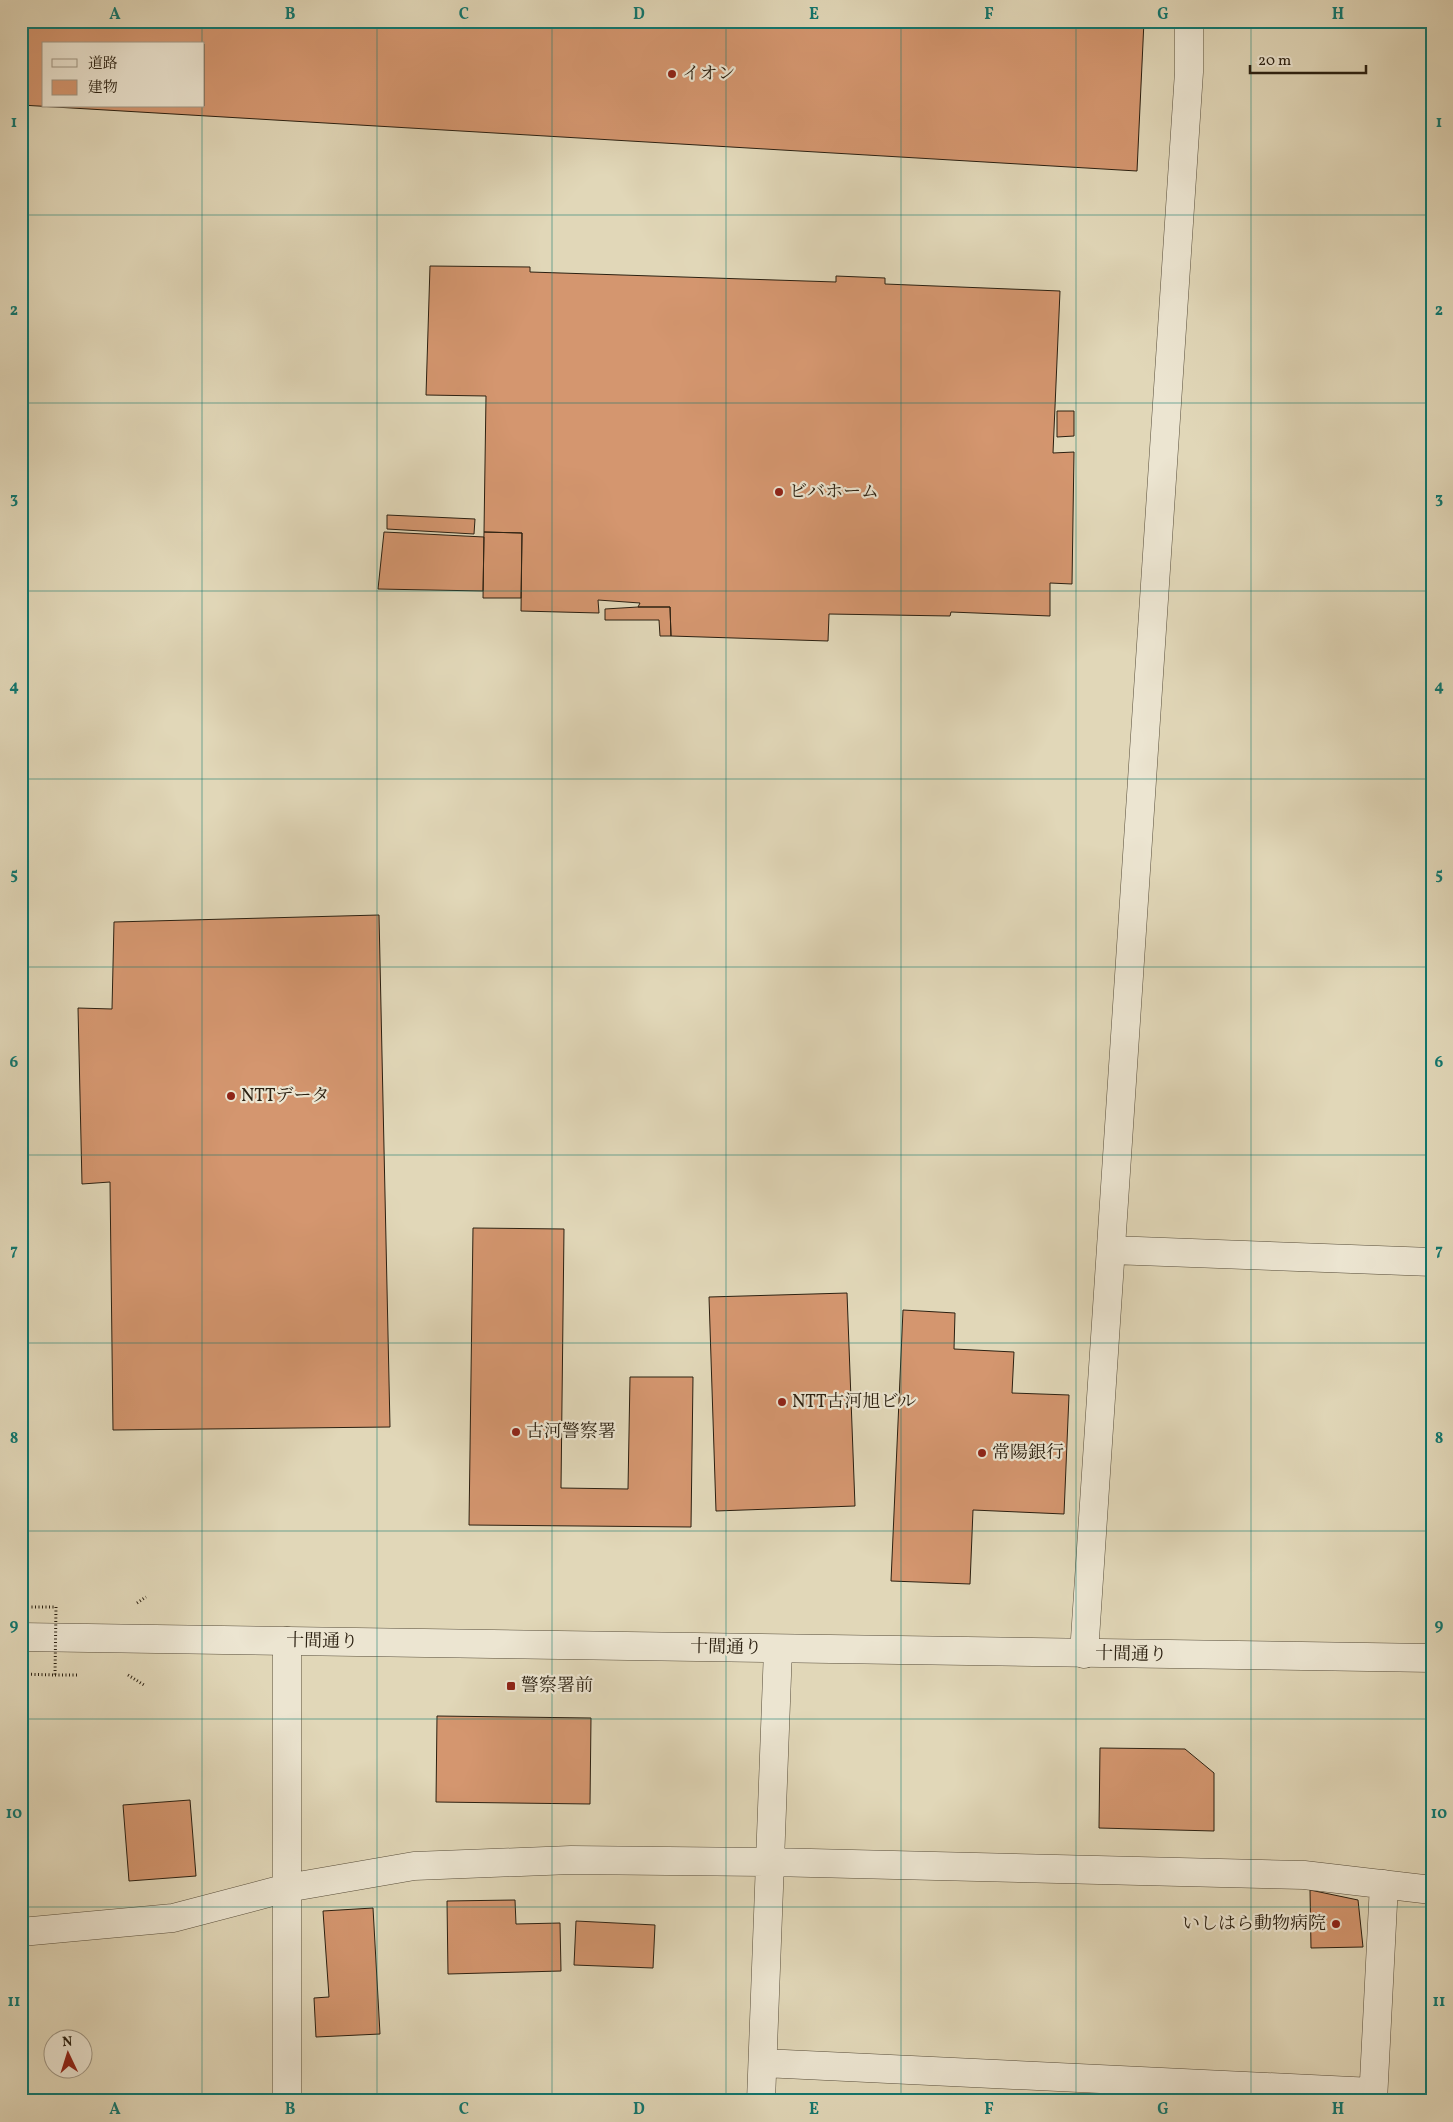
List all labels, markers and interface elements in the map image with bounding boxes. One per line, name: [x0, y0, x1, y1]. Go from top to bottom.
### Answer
text: A: [109, 4, 121, 26]
text: B: [285, 4, 296, 26]
text: C: [459, 4, 469, 26]
text: D: [633, 4, 645, 26]
text: E: [809, 4, 819, 26]
text: F: [984, 4, 994, 26]
text: G: [1157, 4, 1169, 26]
text: H: [1332, 4, 1344, 26]
legend: [42, 42, 205, 108]
scale bar: [1250, 42, 1367, 74]
text: 20 m: [1258, 51, 1291, 72]
text: 道路: [88, 54, 118, 75]
place label: イオン: [682, 62, 735, 87]
marker: イオン: [666, 68, 678, 80]
text: 建物: [88, 78, 118, 99]
text: 1: [11, 112, 17, 134]
text: 1: [1436, 112, 1442, 134]
text: 2: [10, 300, 18, 322]
text: 2: [1435, 300, 1443, 322]
place label: ビバホーム: [789, 480, 879, 505]
marker: ビバホーム: [773, 486, 785, 498]
text: 3: [10, 488, 18, 510]
text: 3: [1435, 488, 1443, 510]
text: 4: [9, 676, 19, 698]
text: 4: [1434, 676, 1444, 698]
text: 5: [10, 864, 18, 886]
text: 5: [1435, 864, 1443, 886]
text: 6: [10, 1052, 19, 1074]
text: 6: [1435, 1052, 1444, 1074]
place label: NTTデータ: [241, 1084, 329, 1109]
marker: NTTデータ: [225, 1090, 237, 1102]
text: 7: [10, 1240, 18, 1262]
text: 7: [1435, 1240, 1443, 1262]
place label: NTT古河旭ビル: [792, 1390, 916, 1415]
marker: NTT古河旭ビル: [776, 1396, 788, 1408]
place label: 古河警察署: [526, 1420, 616, 1445]
marker: 古河警察署: [510, 1426, 522, 1438]
text: 8: [10, 1428, 18, 1450]
text: 8: [1435, 1428, 1443, 1450]
place label: 常陽銀行: [992, 1441, 1064, 1466]
marker: 常陽銀行: [976, 1447, 988, 1459]
text: 9: [10, 1615, 19, 1637]
text: 9: [1435, 1615, 1444, 1637]
street label: 十間通り: [286, 1629, 358, 1655]
street label: 十間通り: [690, 1635, 762, 1661]
street label: 十間通り: [1095, 1642, 1167, 1668]
place label: 警察署前: [521, 1674, 593, 1699]
marker: 警察署前: [505, 1680, 517, 1692]
text: 10: [6, 1803, 22, 1825]
text: 10: [1431, 1803, 1447, 1825]
place label: いしはら動物病院: [1182, 1912, 1326, 1937]
marker: いしはら動物病院: [1330, 1918, 1342, 1930]
text: 11: [8, 1991, 20, 2013]
text: 11: [1433, 1991, 1445, 2013]
north arrow: [42, 2030, 92, 2080]
text: N: [61, 2033, 73, 2052]
text: A: [109, 2099, 121, 2121]
text: B: [285, 2099, 296, 2121]
text: C: [459, 2099, 469, 2121]
text: D: [633, 2099, 645, 2121]
text: E: [809, 2099, 819, 2121]
text: F: [984, 2099, 994, 2121]
text: G: [1157, 2099, 1169, 2121]
text: H: [1332, 2099, 1344, 2121]

